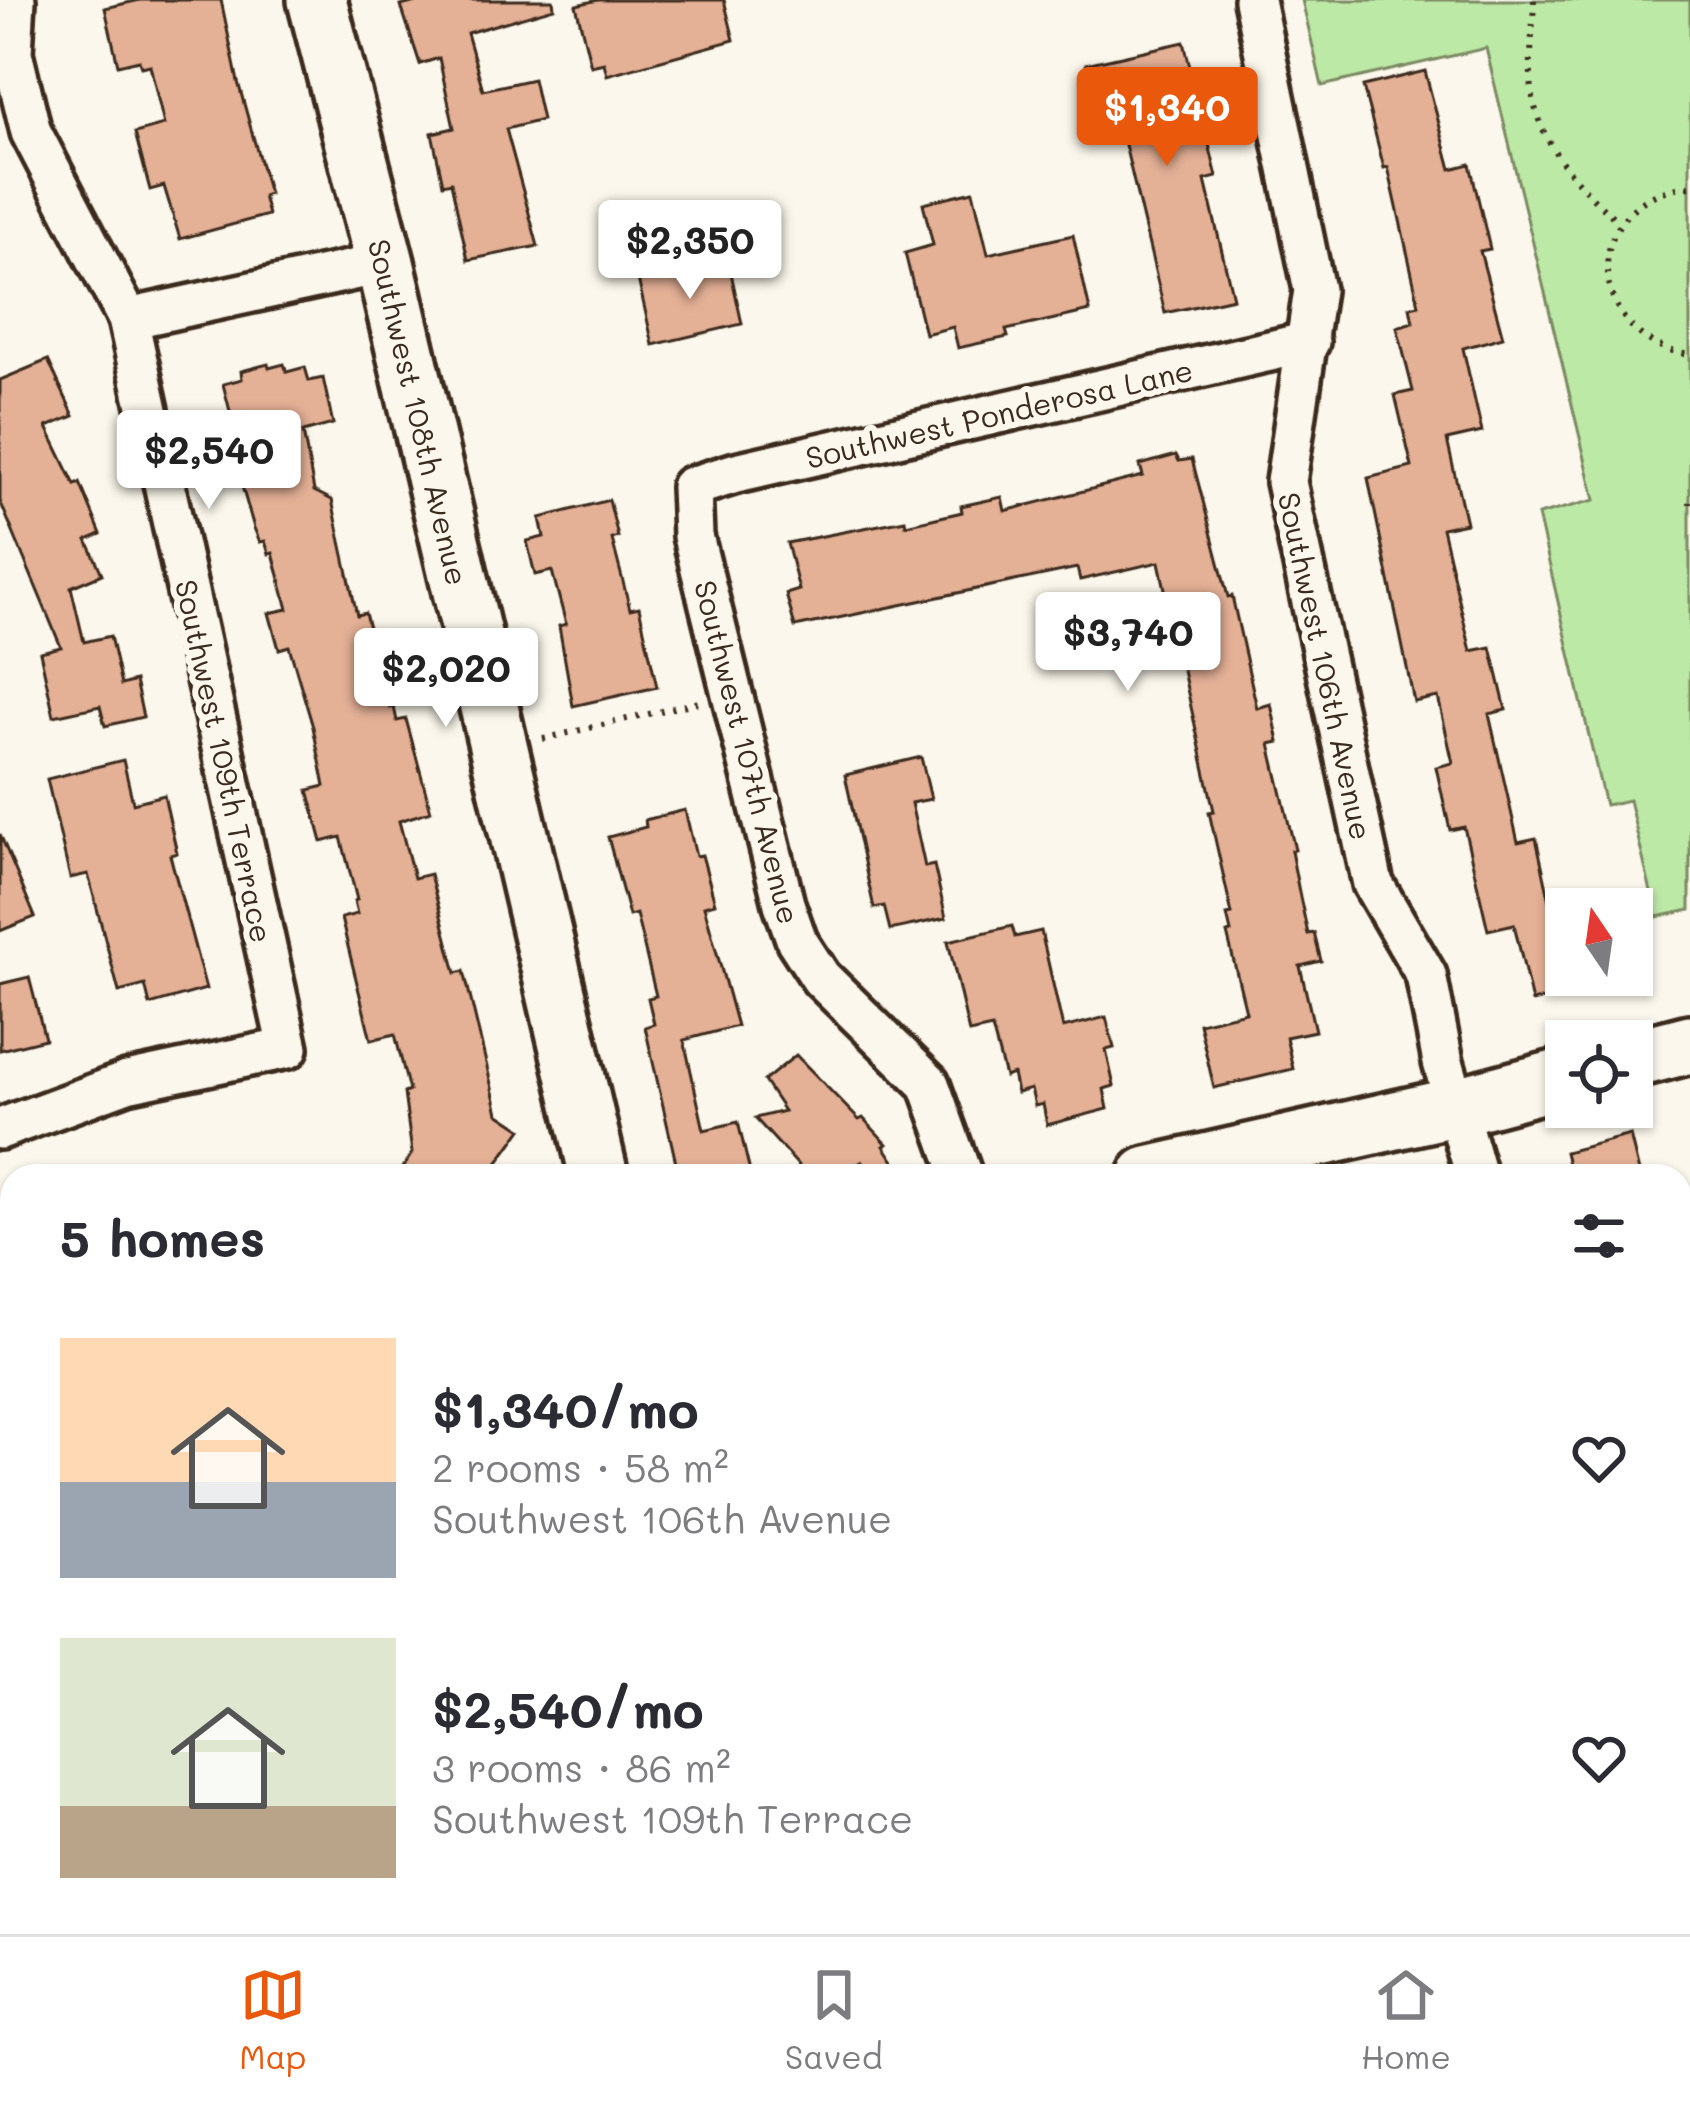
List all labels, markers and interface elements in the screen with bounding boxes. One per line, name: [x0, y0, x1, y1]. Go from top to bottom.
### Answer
pin: $1,340: [1069, 67, 1265, 169]
text: $1,340: [1104, 80, 1230, 131]
pin: $2,350: [592, 200, 788, 302]
text: $2,350: [625, 213, 755, 264]
street label: Southwest 108th Avenue: [360, 235, 478, 589]
street label: Southwest Ponderosa Lane: [801, 349, 1197, 477]
pin: $2,540: [111, 410, 307, 512]
text: $2,540: [144, 423, 274, 474]
street label: Southwest 106th Avenue: [1270, 489, 1382, 843]
street label: Southwest 109th Terrace: [167, 576, 283, 946]
street label: Southwest 107th Avenue: [686, 576, 810, 928]
pin: $3,740: [1030, 592, 1226, 694]
text: $3,740: [1062, 605, 1194, 656]
pin: $2,020: [348, 628, 544, 730]
text: $2,020: [381, 641, 511, 692]
north arrow: [1545, 888, 1653, 996]
map controls: [1545, 888, 1653, 1128]
button: locate: [1545, 1020, 1653, 1128]
text: 5 homes: [60, 1203, 265, 1270]
icon: filters: [1566, 1203, 1632, 1269]
text: $1,340/mo: [432, 1374, 699, 1441]
icon: home: [156, 1386, 300, 1530]
icon: heart: [1566, 1425, 1632, 1491]
text: 2 rooms · 58 m²: [432, 1441, 729, 1492]
text: Southwest 106th Avenue: [432, 1492, 892, 1543]
text: $2,540/mo: [432, 1674, 704, 1741]
icon: home: [156, 1686, 300, 1830]
icon: heart: [1566, 1725, 1632, 1791]
text: 3 rooms · 86 m²: [432, 1741, 731, 1792]
text: Southwest 109th Terrace: [432, 1792, 913, 1843]
tab: Map: [239, 1962, 306, 2077]
tab: Saved: [785, 1962, 883, 2077]
tab: Home: [1361, 1962, 1451, 2077]

